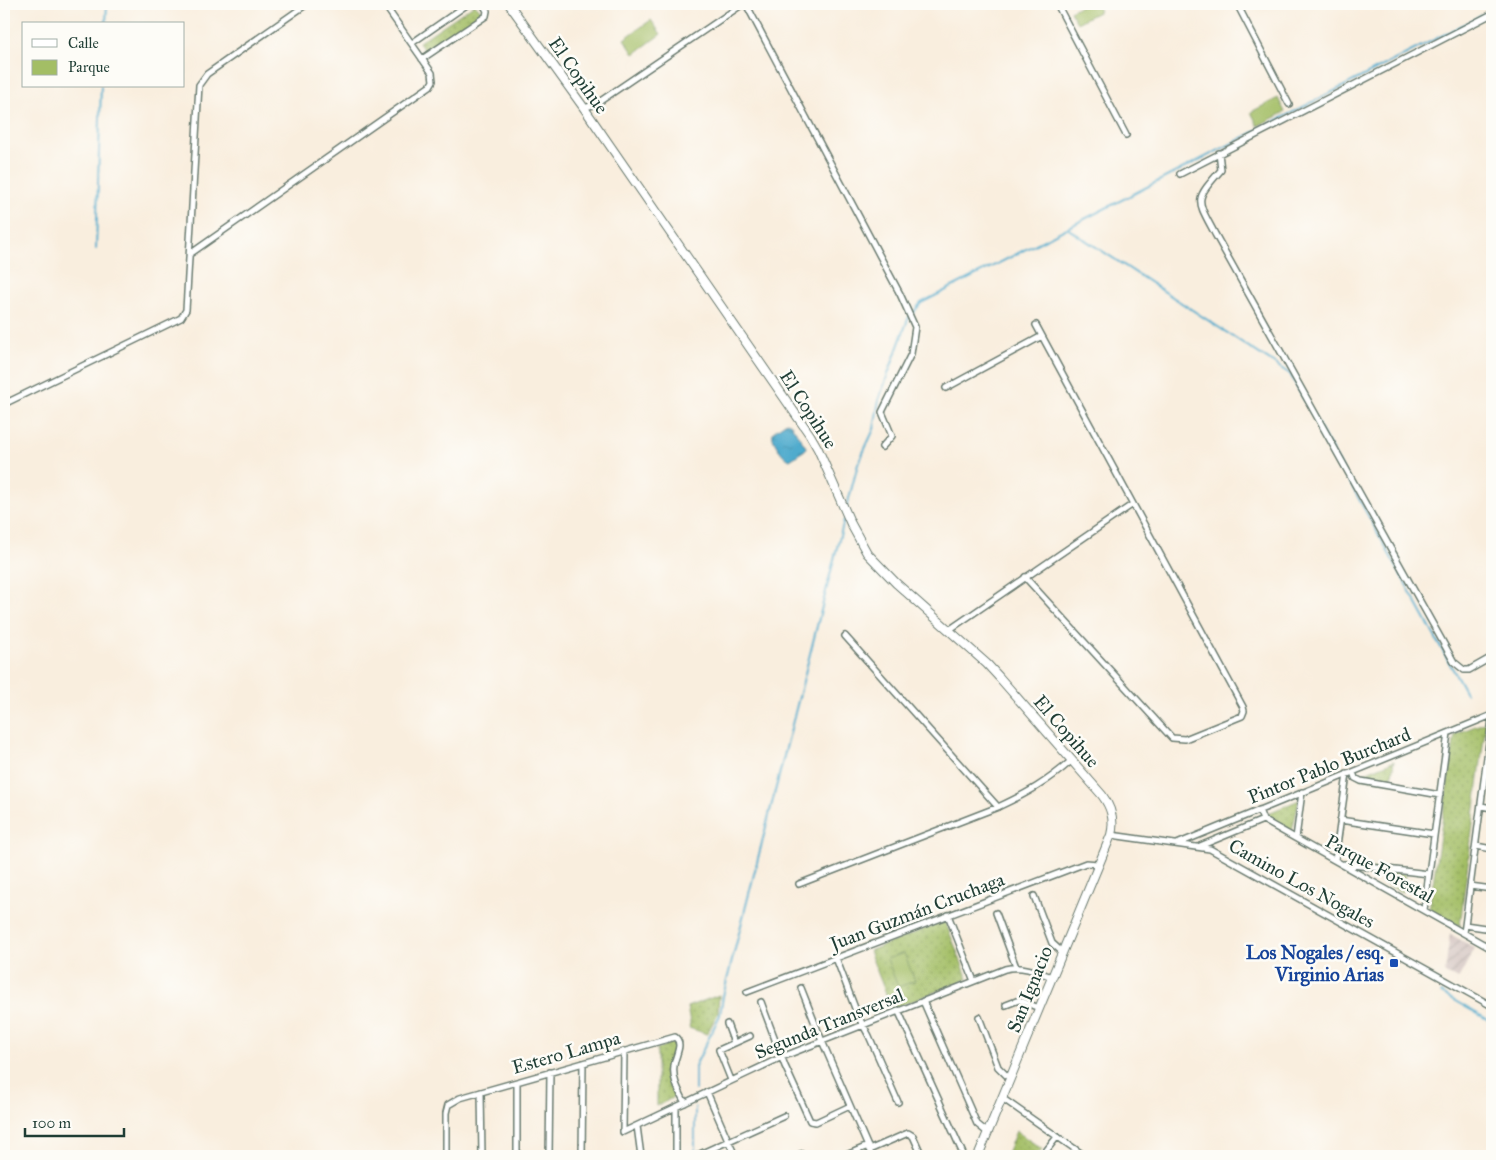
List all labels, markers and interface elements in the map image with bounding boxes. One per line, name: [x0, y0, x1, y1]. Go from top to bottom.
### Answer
legend: [22, 22, 185, 88]
street label: El Copihue: [544, 32, 614, 118]
text: Calle: [68, 34, 99, 52]
text: Parque: [68, 58, 110, 77]
street label: El Copihue: [775, 366, 842, 453]
street label: El Copihue: [1029, 690, 1104, 772]
street label: Pintor Pablo Burchard: [1245, 722, 1414, 809]
street label: Parque Forestal: [1321, 829, 1439, 909]
street label: Camino Los Nogales: [1224, 834, 1379, 934]
street label: Juan Guzmán Cruchaga: [825, 867, 1009, 957]
place label: Los Nogales / esq. Virginio Arias: [1246, 941, 1384, 987]
street label: San Ignacio: [1002, 942, 1058, 1036]
marker: Los Nogales / esq. Virginio Arias: [1388, 957, 1400, 969]
street label: Segunda Transversal: [751, 983, 908, 1065]
street label: Estero Lampa: [509, 1026, 624, 1079]
scale bar: [25, 1105, 124, 1137]
text: 100 m: [32, 1114, 72, 1132]

